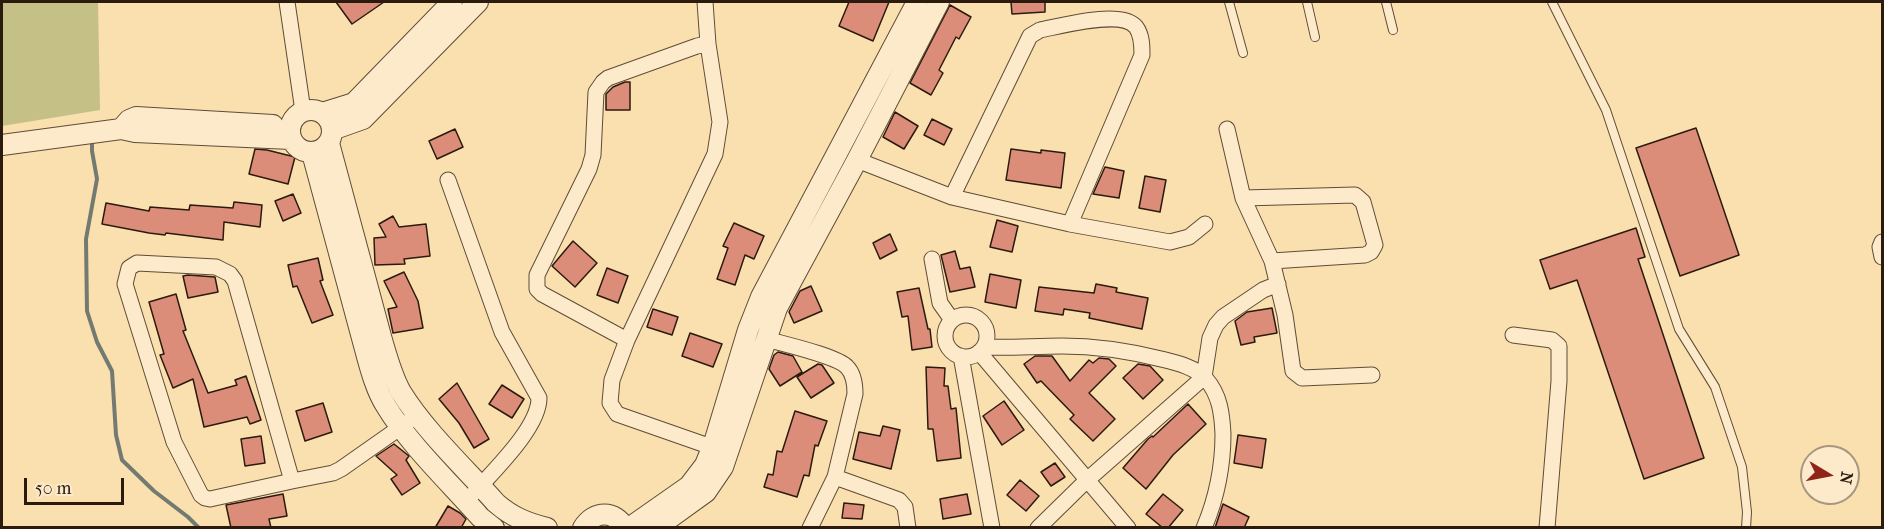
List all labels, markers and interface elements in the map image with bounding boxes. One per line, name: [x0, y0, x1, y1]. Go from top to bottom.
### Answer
north arrow: [1800, 445, 1860, 505]
scale bar: [27, 466, 128, 504]
text: N: [1836, 470, 1857, 485]
text: 50 m: [35, 478, 71, 499]

